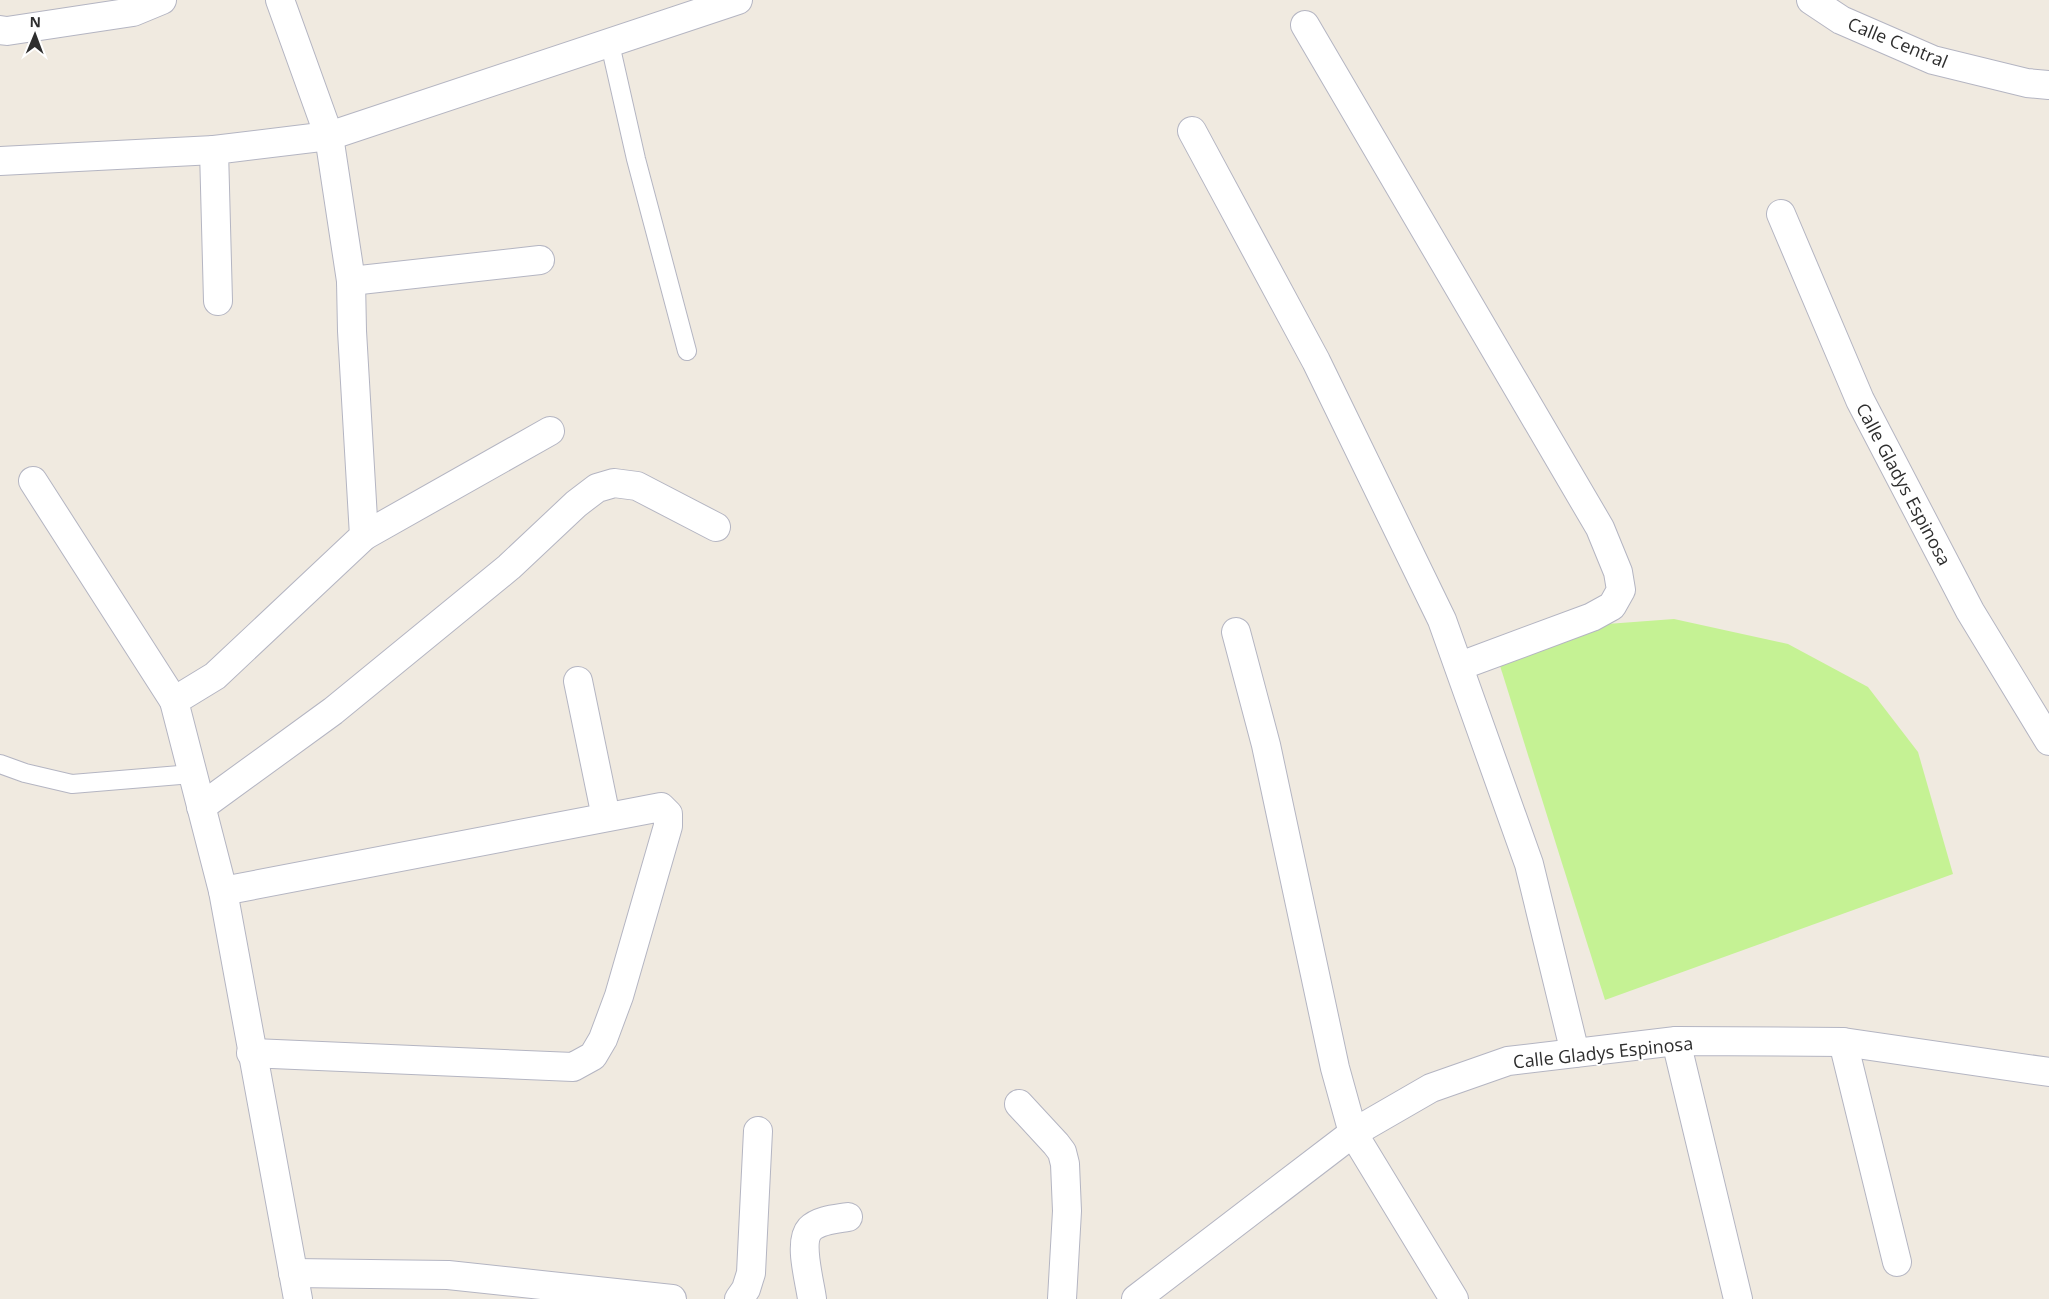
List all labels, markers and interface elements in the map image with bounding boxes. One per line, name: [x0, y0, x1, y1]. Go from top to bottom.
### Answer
north arrow: [10, 10, 60, 60]
street label: Calle Central: [1844, 11, 1952, 73]
text: N: [29, 12, 41, 31]
street label: Calle Gladys Espinosa: [1851, 399, 1957, 569]
street label: Calle Gladys Espinosa: [1512, 1031, 1694, 1073]

